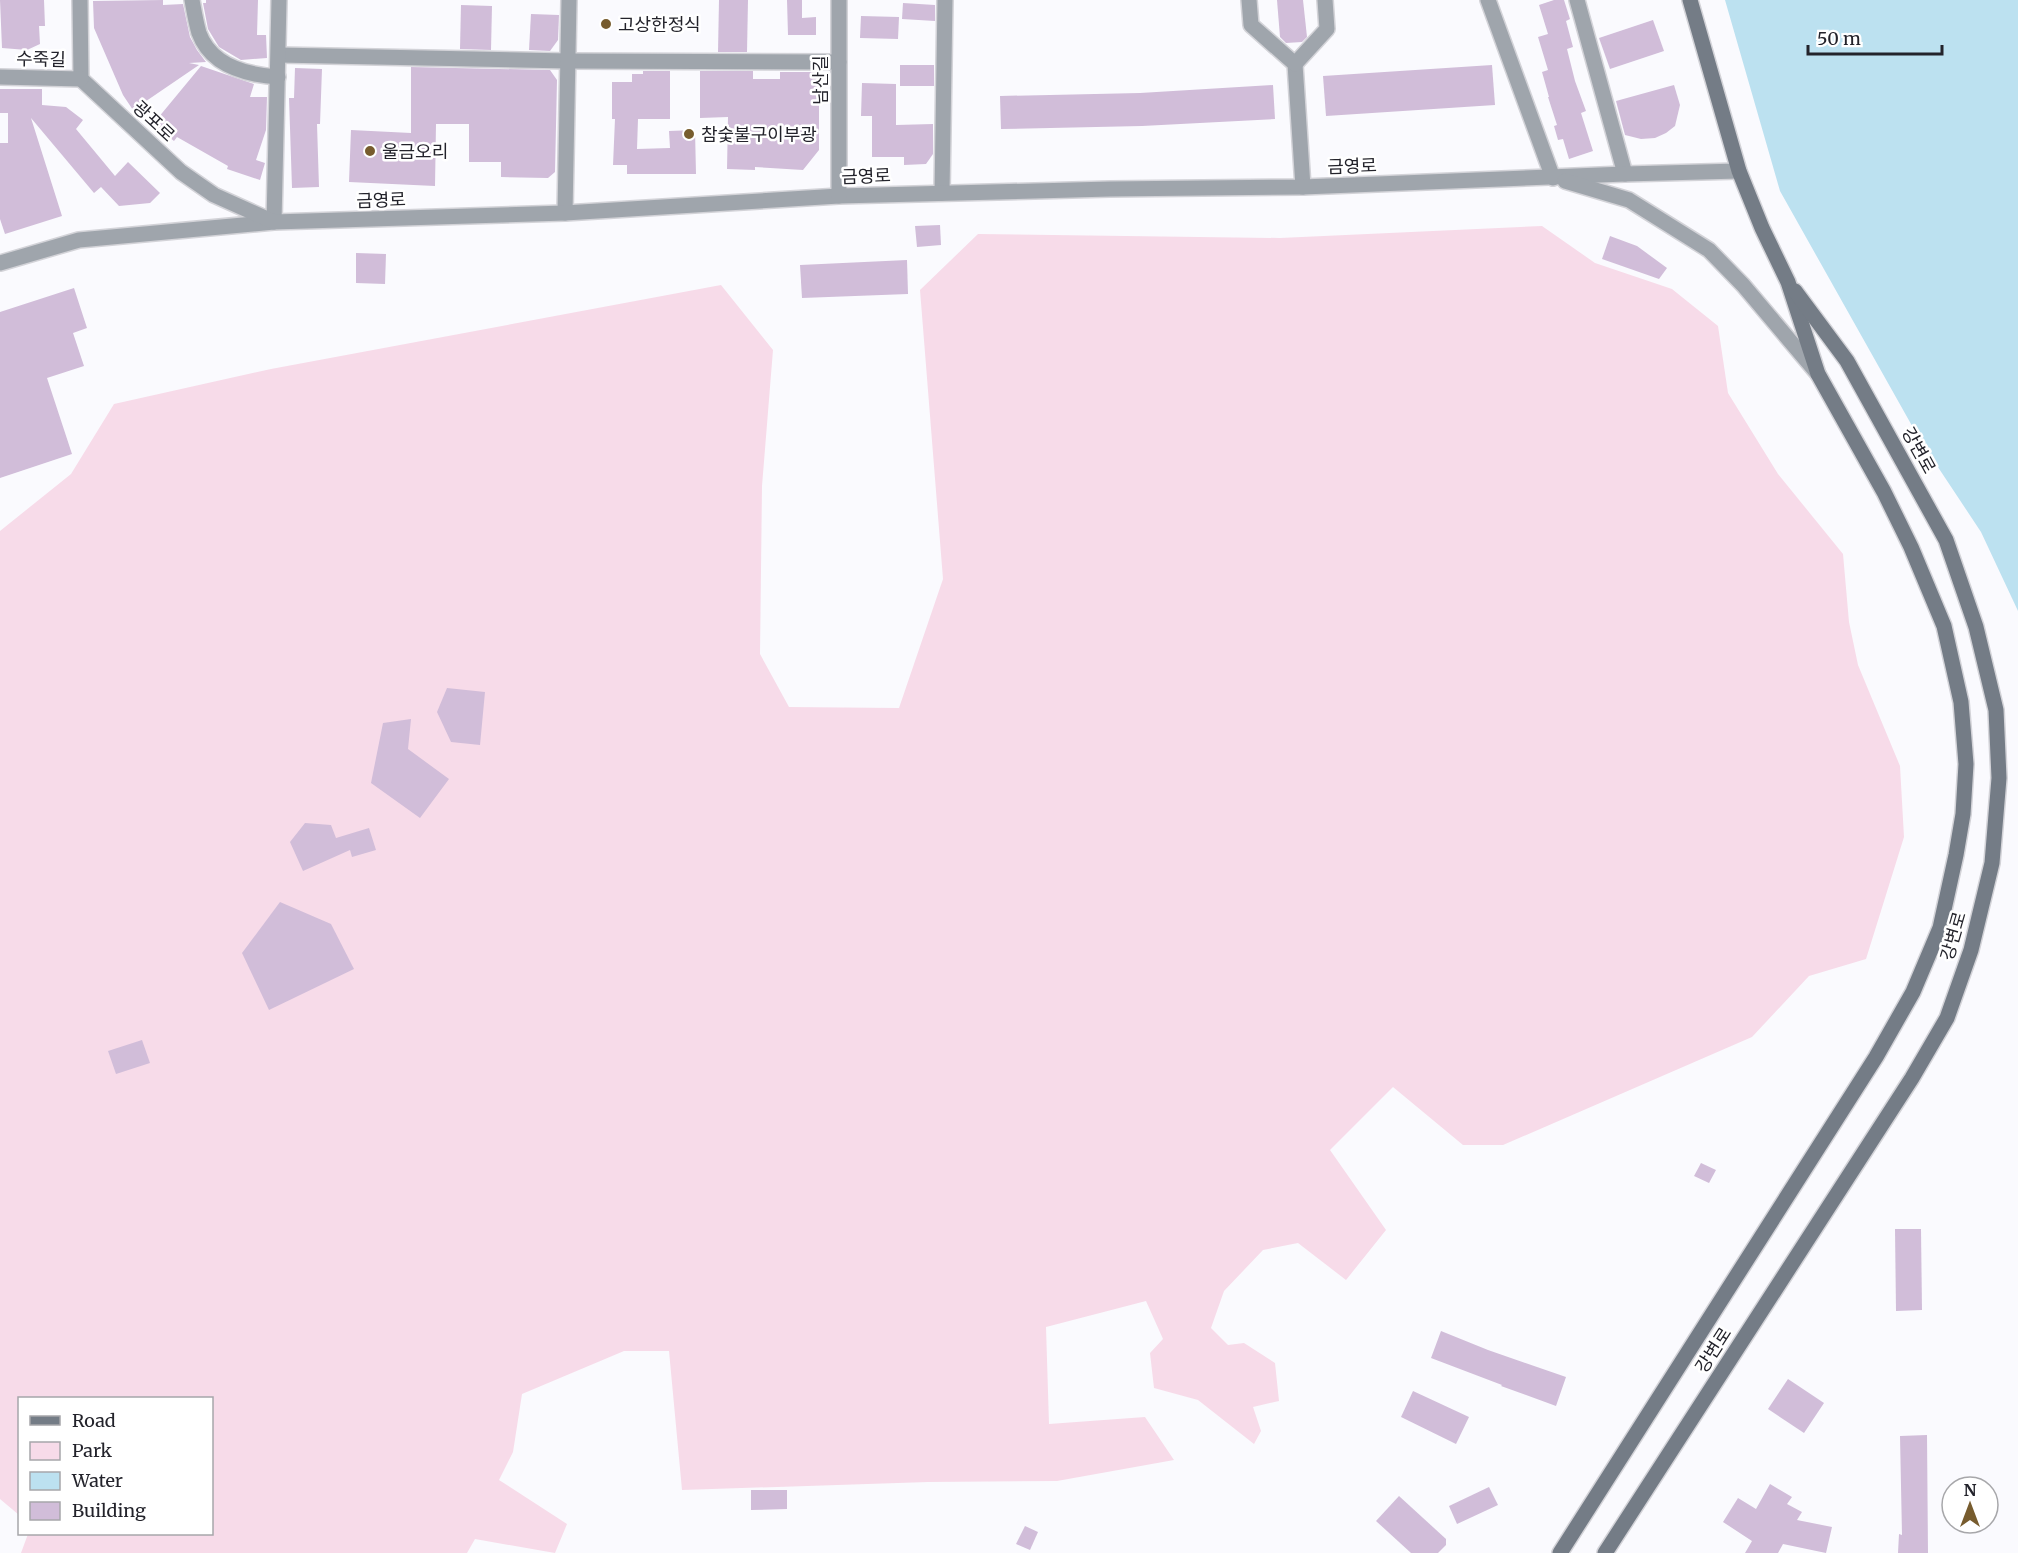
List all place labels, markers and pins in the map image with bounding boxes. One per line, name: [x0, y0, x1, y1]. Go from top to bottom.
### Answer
place label: 고상한정식: [618, 13, 701, 36]
marker: 고상한정식: [599, 17, 613, 31]
place label: 참숯불구이부광: [701, 123, 817, 146]
marker: 참숯불구이부광: [682, 127, 696, 141]
place label: 울금오리: [382, 140, 448, 163]
marker: 울금오리: [363, 144, 377, 158]

